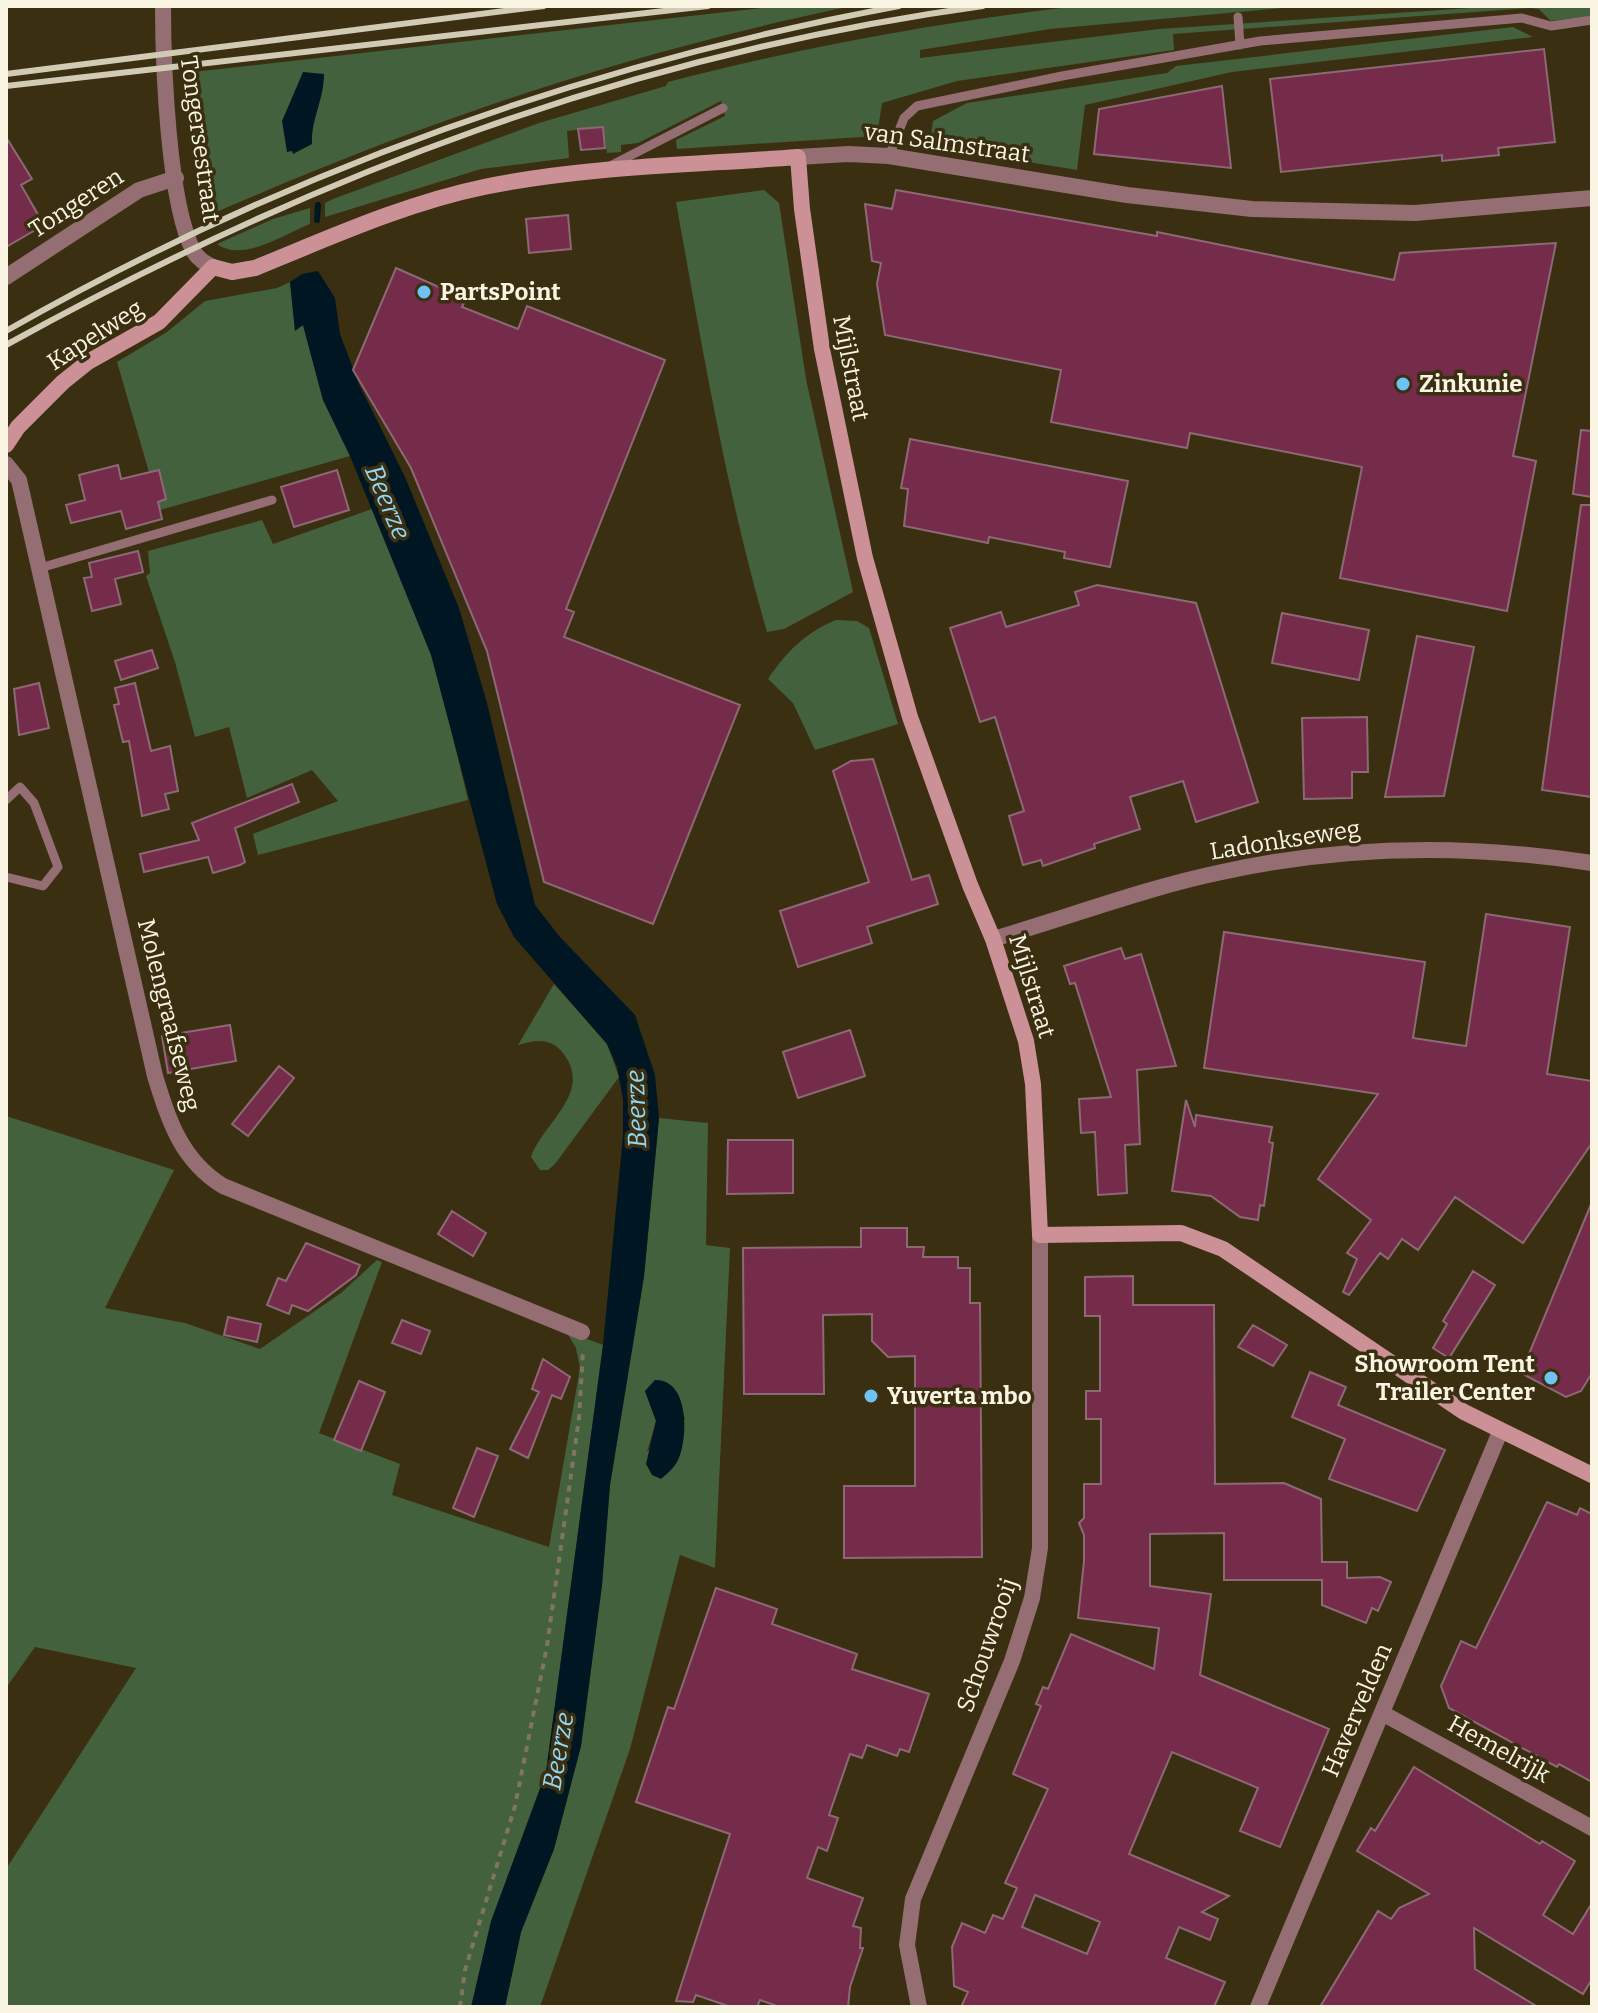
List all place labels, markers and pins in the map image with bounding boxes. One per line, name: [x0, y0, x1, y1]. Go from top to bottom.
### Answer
place label: PartsPoint: [440, 278, 561, 306]
marker: PartsPoint: [415, 283, 433, 301]
place label: Zinkunie: [1419, 370, 1522, 398]
marker: Zinkunie: [1394, 375, 1412, 393]
place label: Showroom Tent Trailer Center: [1354, 1350, 1536, 1406]
marker: Showroom Tent Trailer Center: [1542, 1369, 1560, 1387]
place label: Yuverta mbo: [887, 1382, 1032, 1410]
marker: Yuverta mbo: [862, 1387, 880, 1405]

